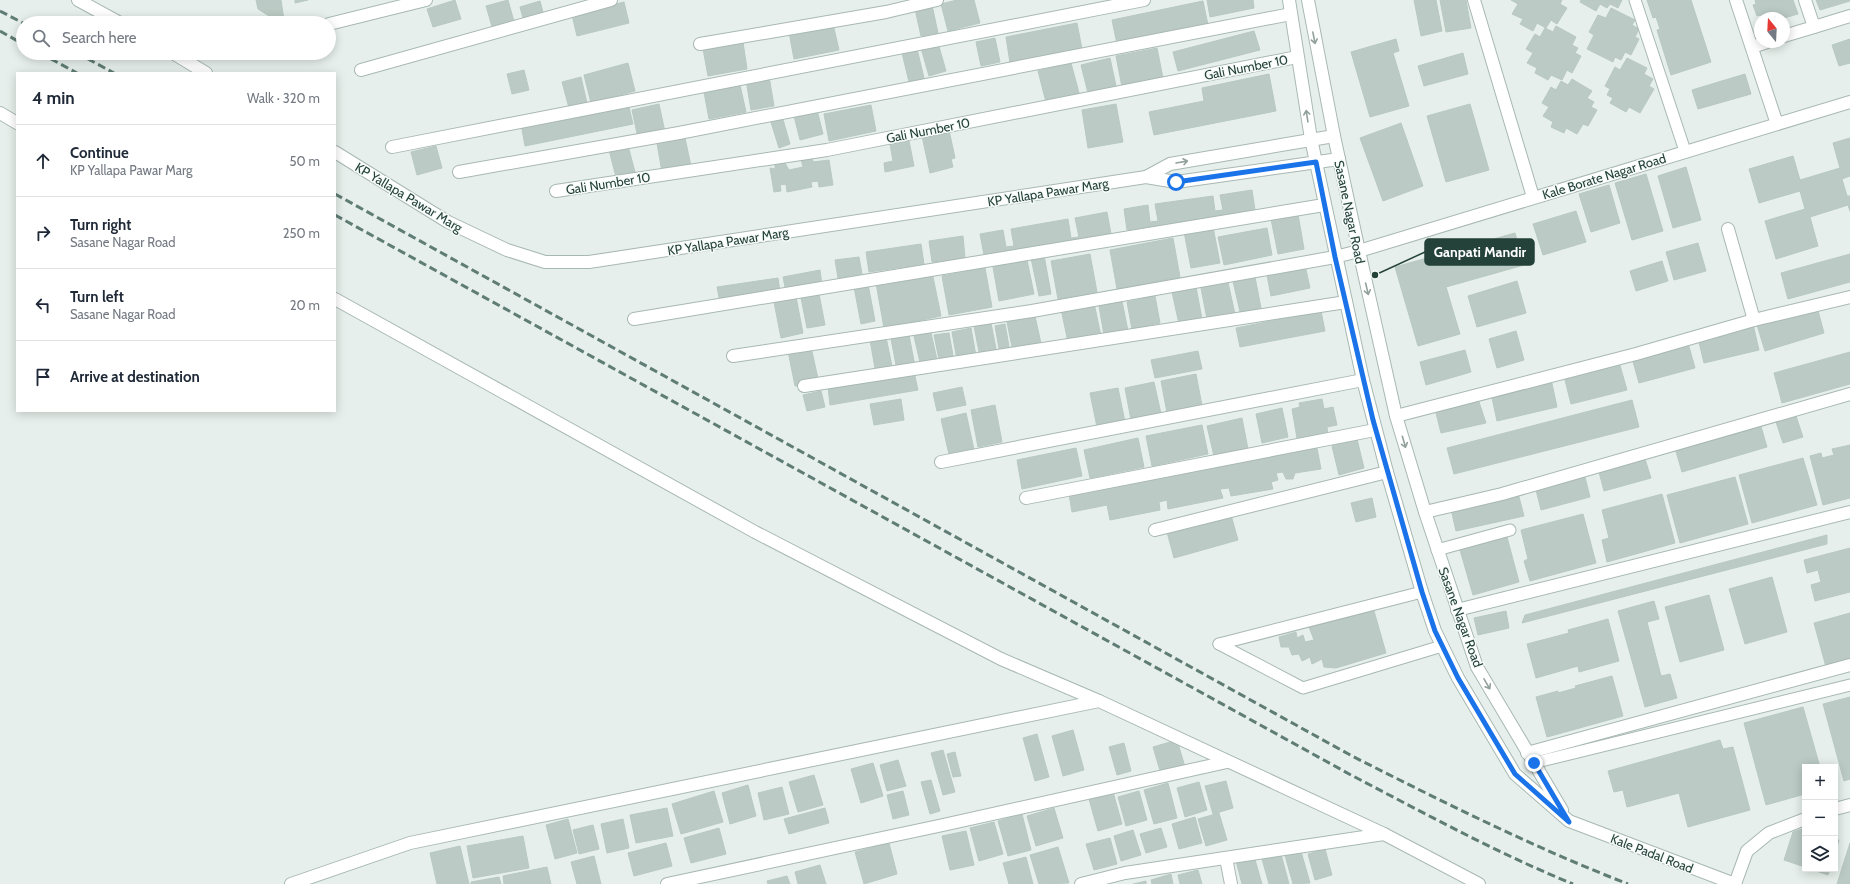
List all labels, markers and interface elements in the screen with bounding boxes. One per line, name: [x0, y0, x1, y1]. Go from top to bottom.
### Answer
north arrow: [1754, 12, 1790, 48]
search box: [16, 16, 336, 60]
icon: search: [30, 27, 52, 49]
text: Search here: [62, 29, 137, 47]
one-way arrow: [1311, 32, 1319, 45]
street label: Gali Number 10: [1203, 51, 1289, 83]
text: 4 min: [32, 88, 75, 108]
text: Walk · 320 m: [247, 90, 320, 106]
one-way arrow: [1303, 110, 1311, 123]
street label: Gali Number 10: [885, 114, 971, 146]
text: Continue: [70, 144, 129, 162]
icon: ahead: [32, 150, 54, 172]
street label: Kale Borate Nagar Road: [1540, 150, 1668, 202]
text: 50 m: [290, 153, 320, 169]
one-way arrow: [1175, 158, 1188, 166]
street label: KP Yallapa Pawar Marg: [352, 159, 466, 236]
street label: Sasane Nagar Road: [1331, 159, 1369, 265]
text: KP Yallapa Pawar Marg: [70, 162, 192, 178]
street label: Gali Number 10: [565, 168, 651, 198]
route start: [1167, 173, 1185, 191]
street label: KP Yallapa Pawar Marg: [986, 174, 1110, 209]
text: Turn right: [70, 216, 131, 234]
icon: right: [32, 222, 54, 244]
street label: KP Yallapa Pawar Marg: [666, 223, 790, 258]
text: 250 m: [283, 225, 320, 241]
text: Sasane Nagar Road: [70, 234, 176, 250]
callout: Ganpati Mandir: [1425, 239, 1534, 265]
text: Ganpati Mandir: [1434, 243, 1527, 261]
one-way arrow: [1364, 282, 1372, 295]
text: Turn left: [70, 288, 124, 306]
icon: left: [32, 294, 54, 316]
text: 20 m: [290, 297, 320, 313]
text: Sasane Nagar Road: [70, 306, 176, 322]
icon: arrive: [32, 366, 54, 388]
text: Arrive at destination: [70, 368, 200, 386]
one-way arrow: [1401, 436, 1408, 449]
street label: Sasane Nagar Road: [1435, 565, 1487, 669]
one-way arrow: [1483, 678, 1491, 690]
route end: [1525, 754, 1543, 772]
map controls: [1802, 764, 1838, 872]
button: +: [1802, 764, 1838, 800]
button: −: [1802, 800, 1838, 836]
street label: Kale Padal Road: [1608, 830, 1696, 876]
button: layers: [1802, 836, 1838, 872]

